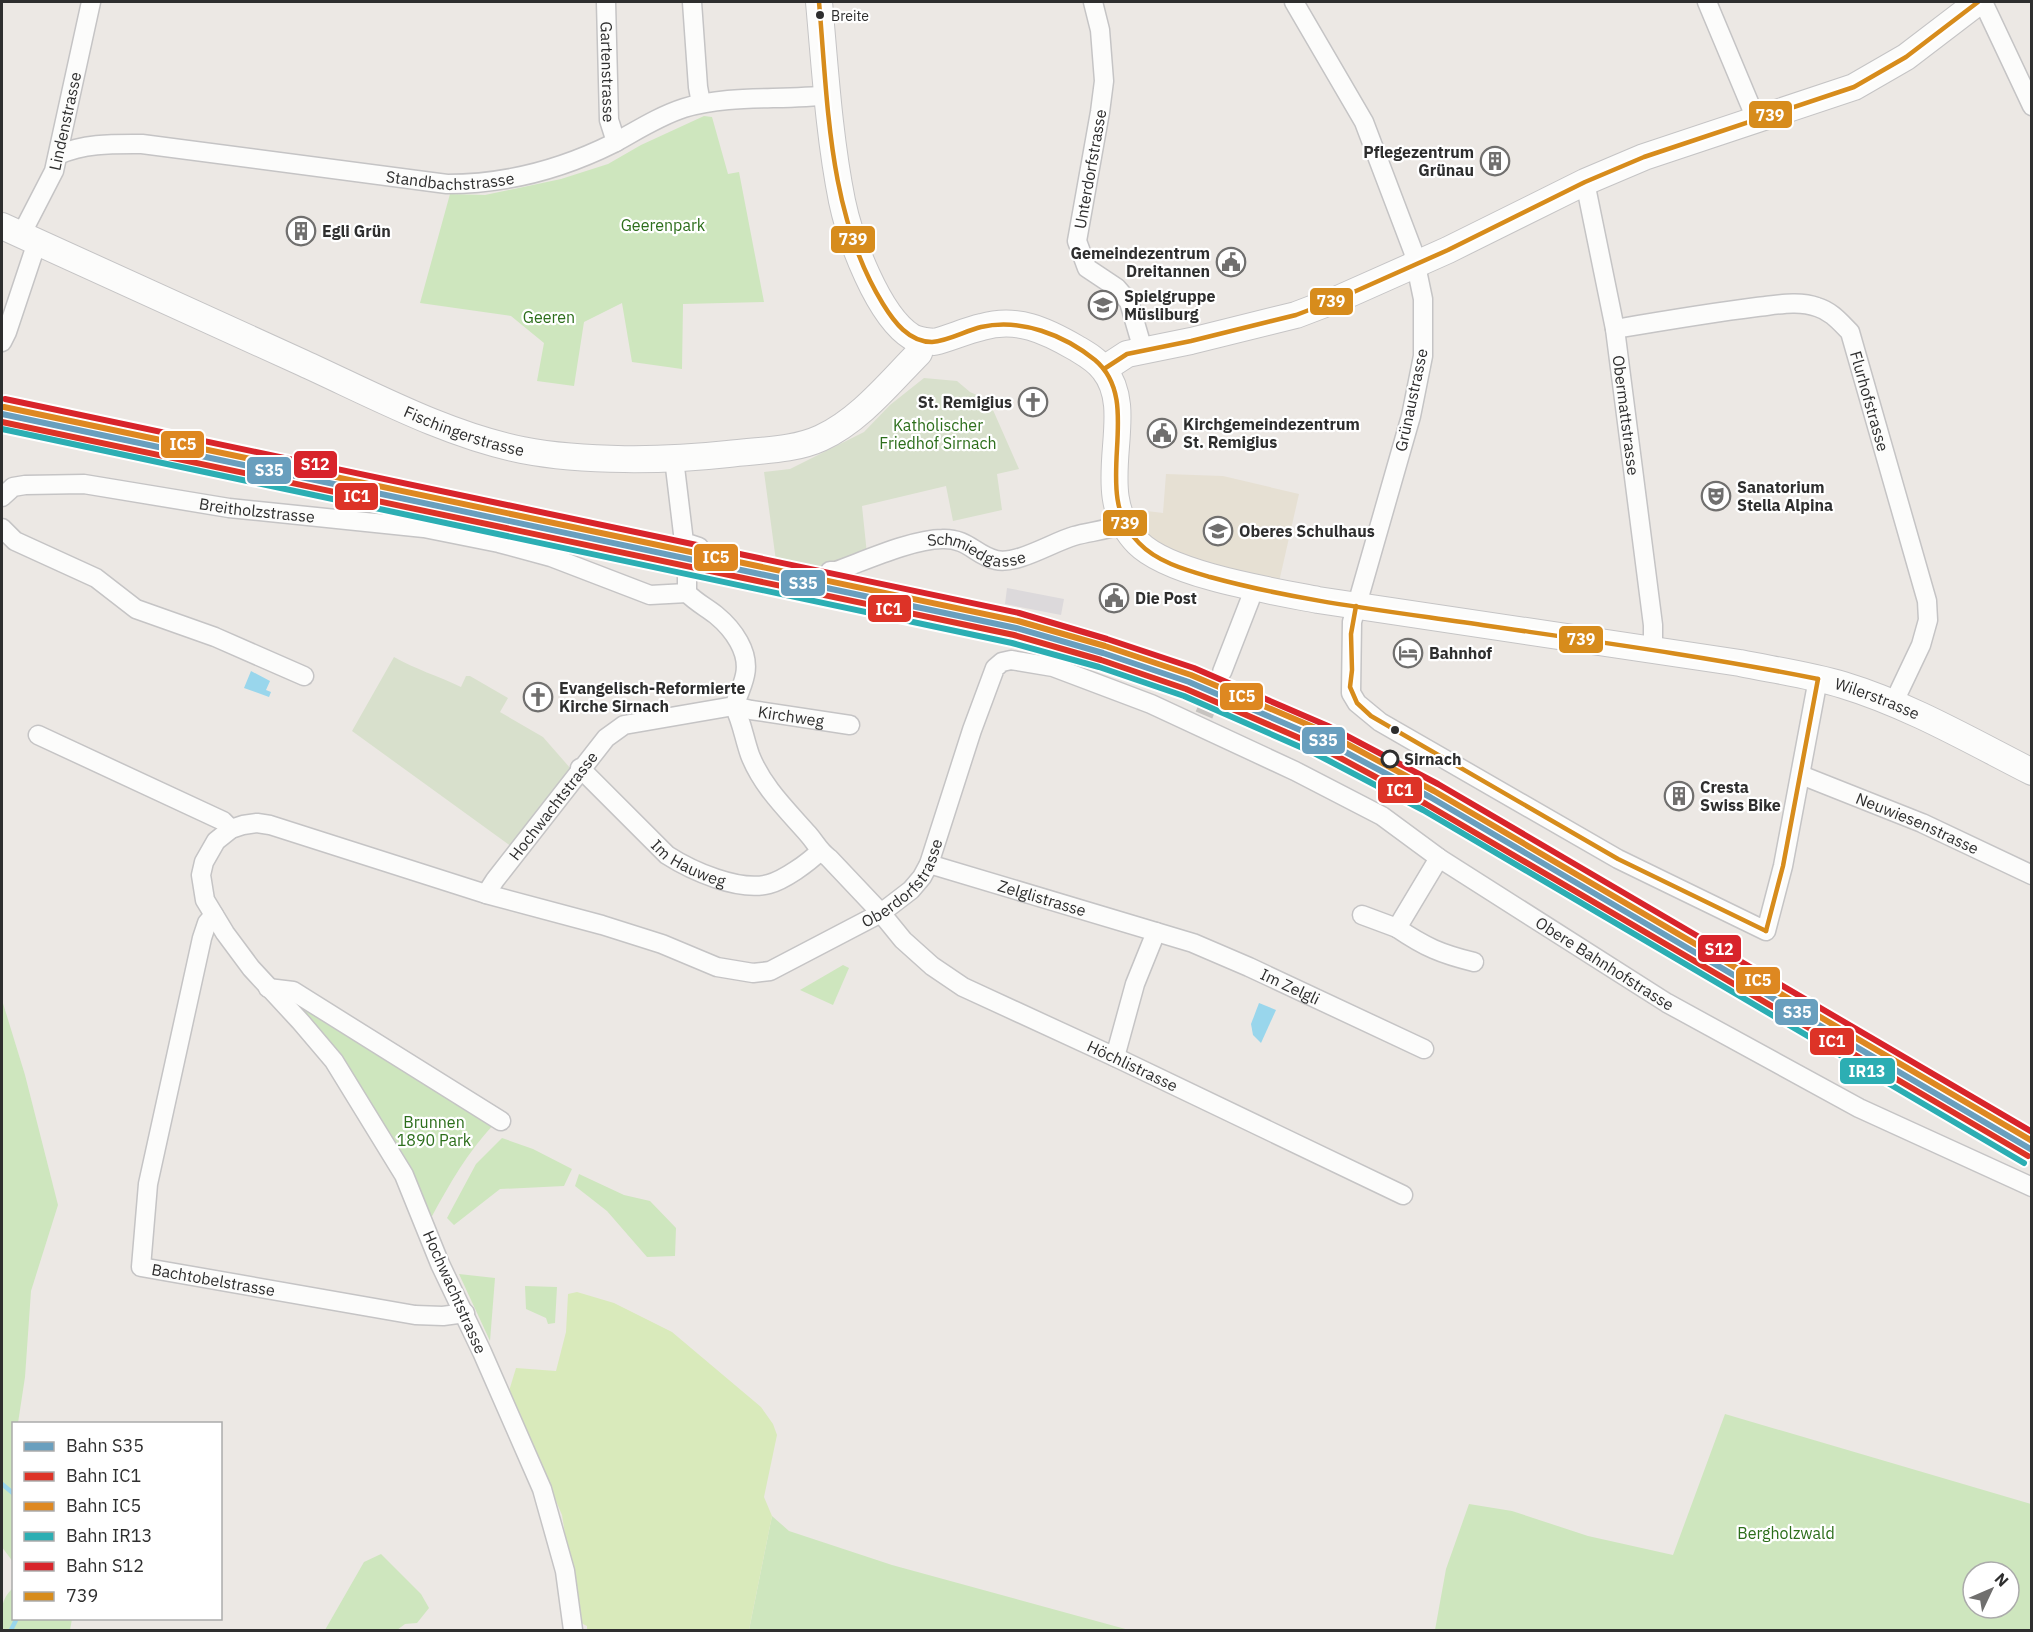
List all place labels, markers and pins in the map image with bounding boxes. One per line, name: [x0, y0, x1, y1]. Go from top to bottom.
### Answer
place label: Breite: [831, 7, 869, 25]
marker: Breite: [814, 9, 826, 21]
place label: Pflegezentrum Grünau: [1363, 142, 1474, 180]
building icon: Pflegezentrum Grünau: [1479, 145, 1511, 177]
building icon: Egli Grün: [285, 215, 317, 247]
place label: Egli Grün: [322, 221, 391, 241]
place label: Gemeindezentrum Dreitannen: [1070, 243, 1210, 281]
public building icon: Gemeindezentrum Dreitannen: [1215, 246, 1247, 278]
place label: Spielgruppe Müsliburg: [1124, 286, 1215, 324]
school or university icon: Spielgruppe Müsliburg: [1087, 289, 1119, 321]
church icon: St. Remigius: [1017, 386, 1049, 418]
place label: St. Remigius: [918, 392, 1012, 412]
place label: Kirchgemeindezentrum St. Remigius: [1183, 414, 1360, 452]
public building icon: Kirchgemeindezentrum St. Remigius: [1146, 417, 1178, 449]
place label: Sanatorium Stella Alpina: [1737, 477, 1833, 515]
theatre icon: Sanatorium Stella Alpina: [1700, 480, 1732, 512]
school or university icon: Oberes Schulhaus: [1202, 515, 1234, 547]
place label: Oberes Schulhaus: [1239, 521, 1375, 541]
public building icon: Die Post: [1098, 582, 1130, 614]
place label: Die Post: [1135, 588, 1197, 608]
hotel icon: Bahnhof: [1392, 637, 1424, 669]
place label: Bahnhof: [1429, 643, 1492, 663]
place label: Evangelisch-Reformierte Kirche Sirnach: [559, 678, 745, 716]
church icon: Evangelisch-Reformierte Kirche Sirnach: [522, 681, 554, 713]
unlabelled marker: [1389, 724, 1401, 736]
place label: Sirnach: [1404, 749, 1461, 769]
marker: Sirnach: [1381, 750, 1399, 768]
place label: Cresta Swiss Bike: [1700, 777, 1781, 815]
building icon: Cresta Swiss Bike: [1663, 780, 1695, 812]

